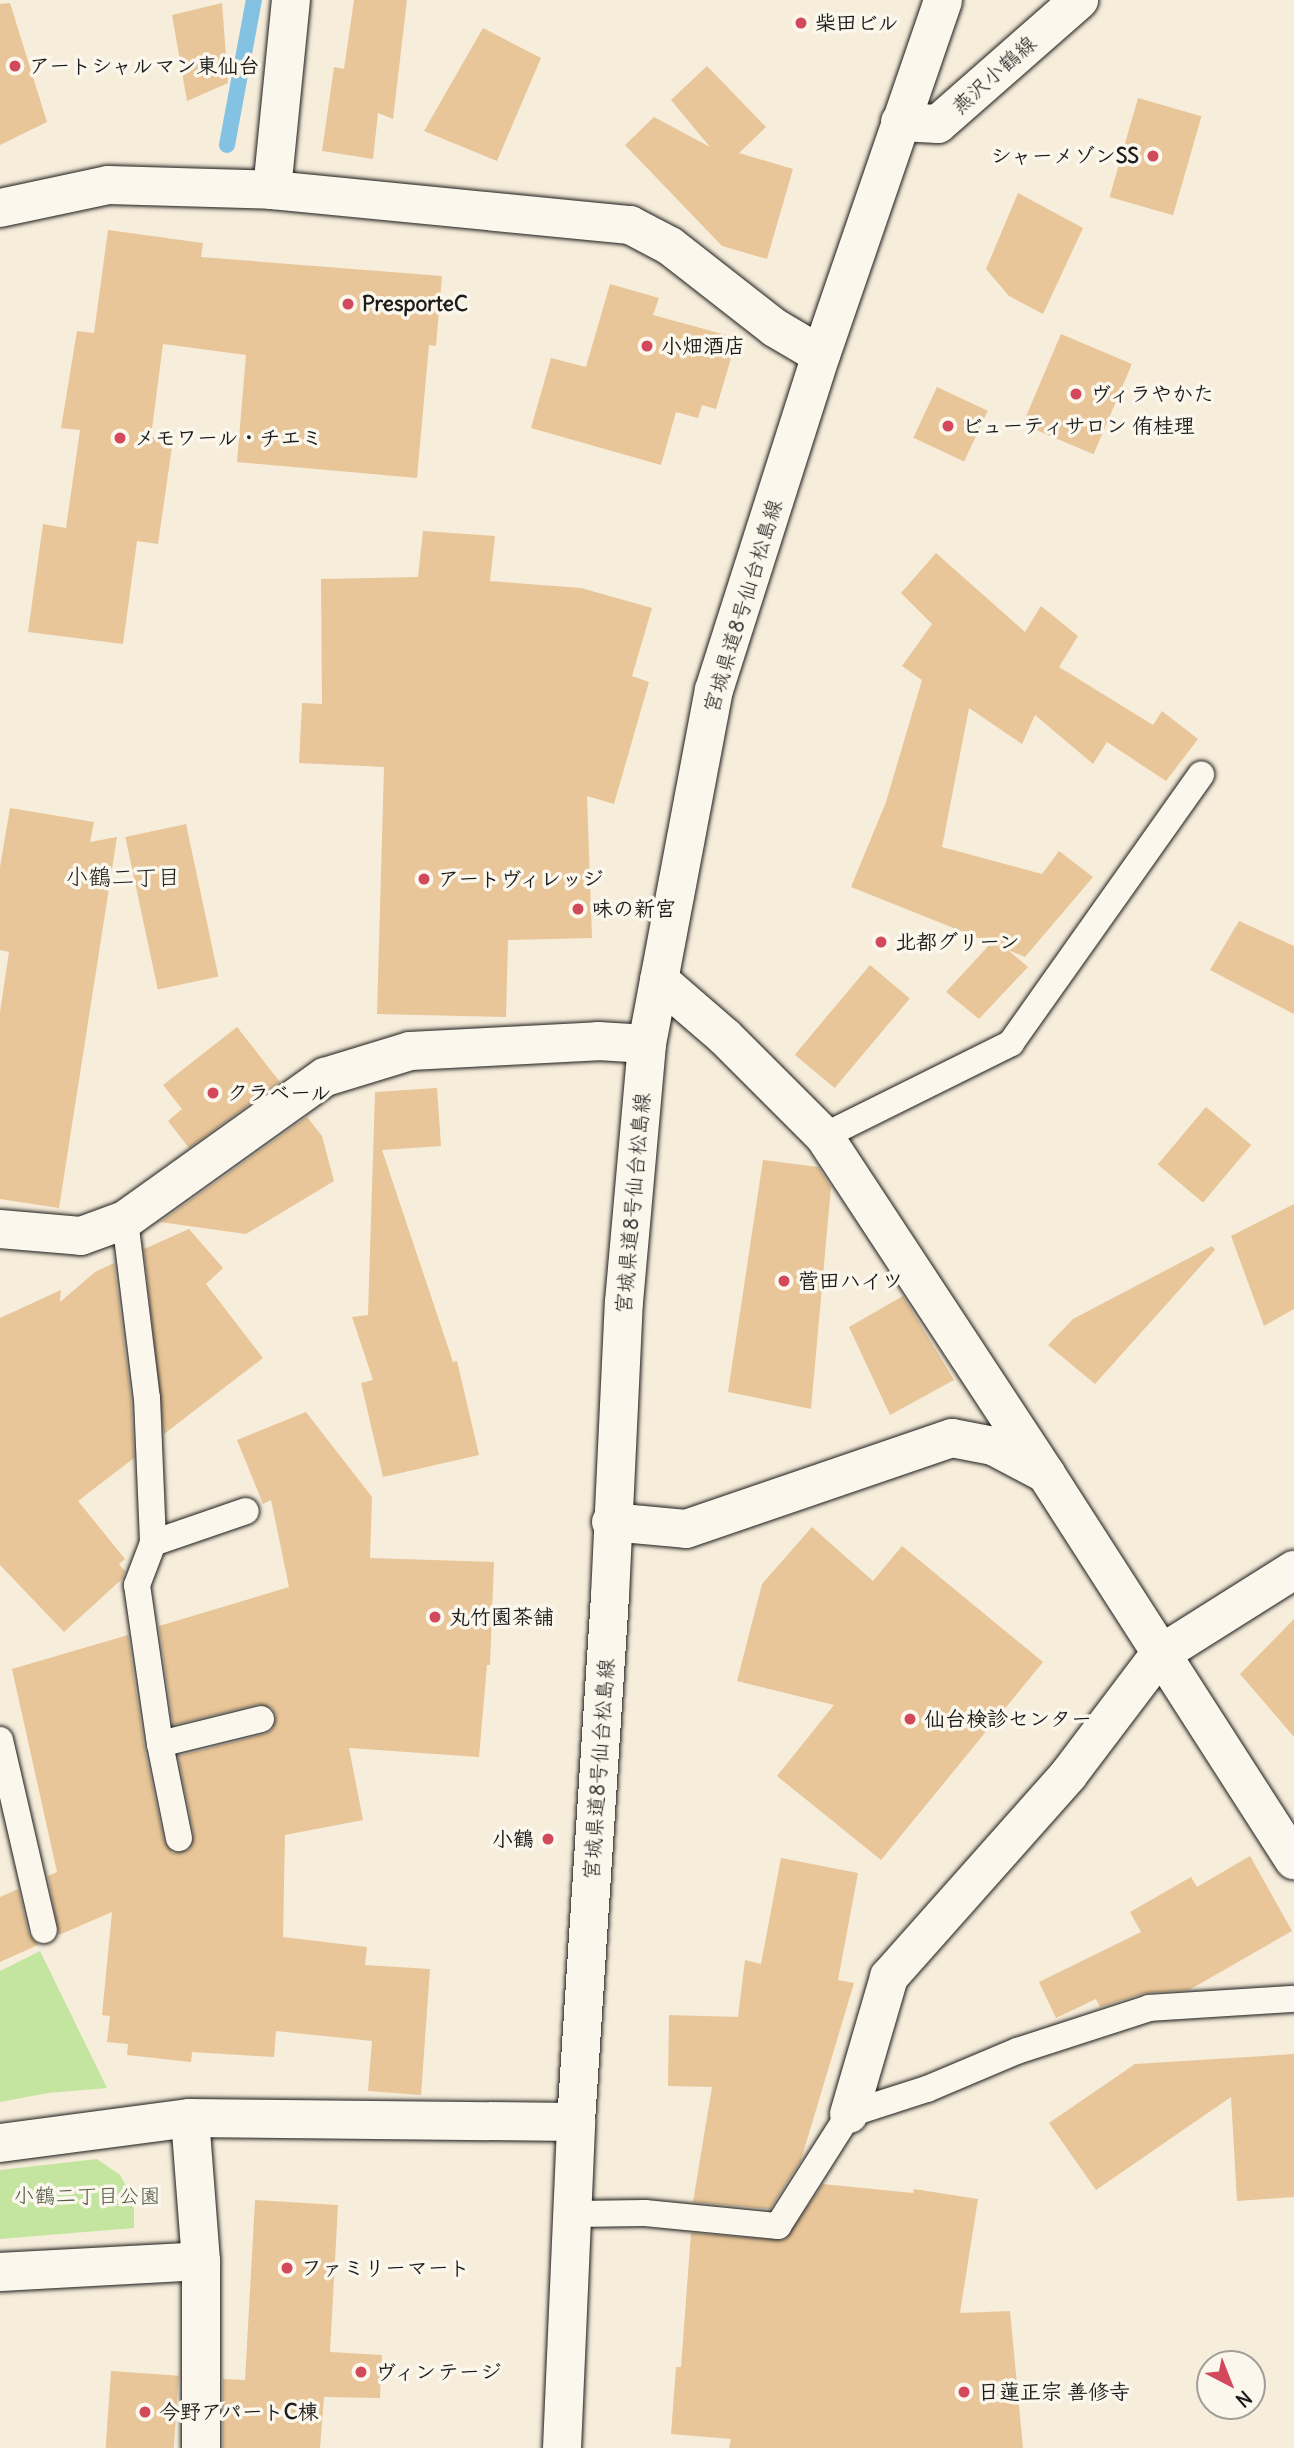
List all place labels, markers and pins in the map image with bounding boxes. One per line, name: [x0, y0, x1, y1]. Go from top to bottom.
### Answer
place label: 柴田ビル: [815, 10, 899, 36]
marker: 柴田ビル: [793, 15, 809, 31]
place label: アートシャルマン東仙台: [29, 53, 259, 79]
marker: アートシャルマン東仙台: [7, 58, 23, 74]
place label: シャーメゾンSS: [990, 143, 1139, 169]
marker: シャーメゾンSS: [1145, 148, 1161, 164]
place label: PresporteC: [362, 291, 468, 317]
marker: PresporteC: [340, 296, 356, 312]
place label: 小畑酒店: [661, 333, 745, 359]
marker: 小畑酒店: [639, 338, 655, 354]
place label: ヴィラやかた: [1090, 381, 1216, 407]
marker: ヴィラやかた: [1068, 386, 1084, 402]
place label: ビューティサロン 侑桂理: [962, 413, 1198, 439]
marker: ビューティサロン 侑桂理: [940, 418, 956, 434]
place label: メモワール・チエミ: [134, 425, 323, 451]
marker: メモワール・チエミ: [112, 430, 128, 446]
place label: アートヴィレッジ: [438, 866, 605, 892]
marker: アートヴィレッジ: [416, 871, 432, 887]
place label: 味の新宮: [592, 896, 676, 922]
marker: 味の新宮: [570, 901, 586, 917]
place label: 北都グリーン: [895, 929, 1021, 955]
marker: 北都グリーン: [873, 934, 889, 950]
place label: クラベール: [227, 1080, 332, 1106]
marker: クラベール: [205, 1085, 221, 1101]
place label: 菅田ハイツ: [798, 1268, 903, 1294]
marker: 菅田ハイツ: [776, 1273, 792, 1289]
place label: 丸竹園茶舗: [449, 1604, 554, 1630]
marker: 丸竹園茶舗: [427, 1609, 443, 1625]
place label: 仙台検診センター: [924, 1706, 1092, 1732]
marker: 仙台検診センター: [902, 1711, 918, 1727]
place label: 小鶴: [492, 1826, 534, 1852]
marker: 小鶴: [540, 1831, 556, 1847]
place label: ファミリーマート: [301, 2255, 469, 2281]
marker: ファミリーマート: [279, 2260, 295, 2276]
place label: ヴィンテージ: [375, 2359, 501, 2385]
marker: ヴィンテージ: [353, 2364, 369, 2380]
place label: 日蓮正宗 善修寺: [978, 2379, 1130, 2405]
marker: 日蓮正宗 善修寺: [956, 2384, 972, 2400]
place label: 今野アパートC棟: [159, 2399, 320, 2425]
marker: 今野アパートC棟: [137, 2404, 153, 2420]

